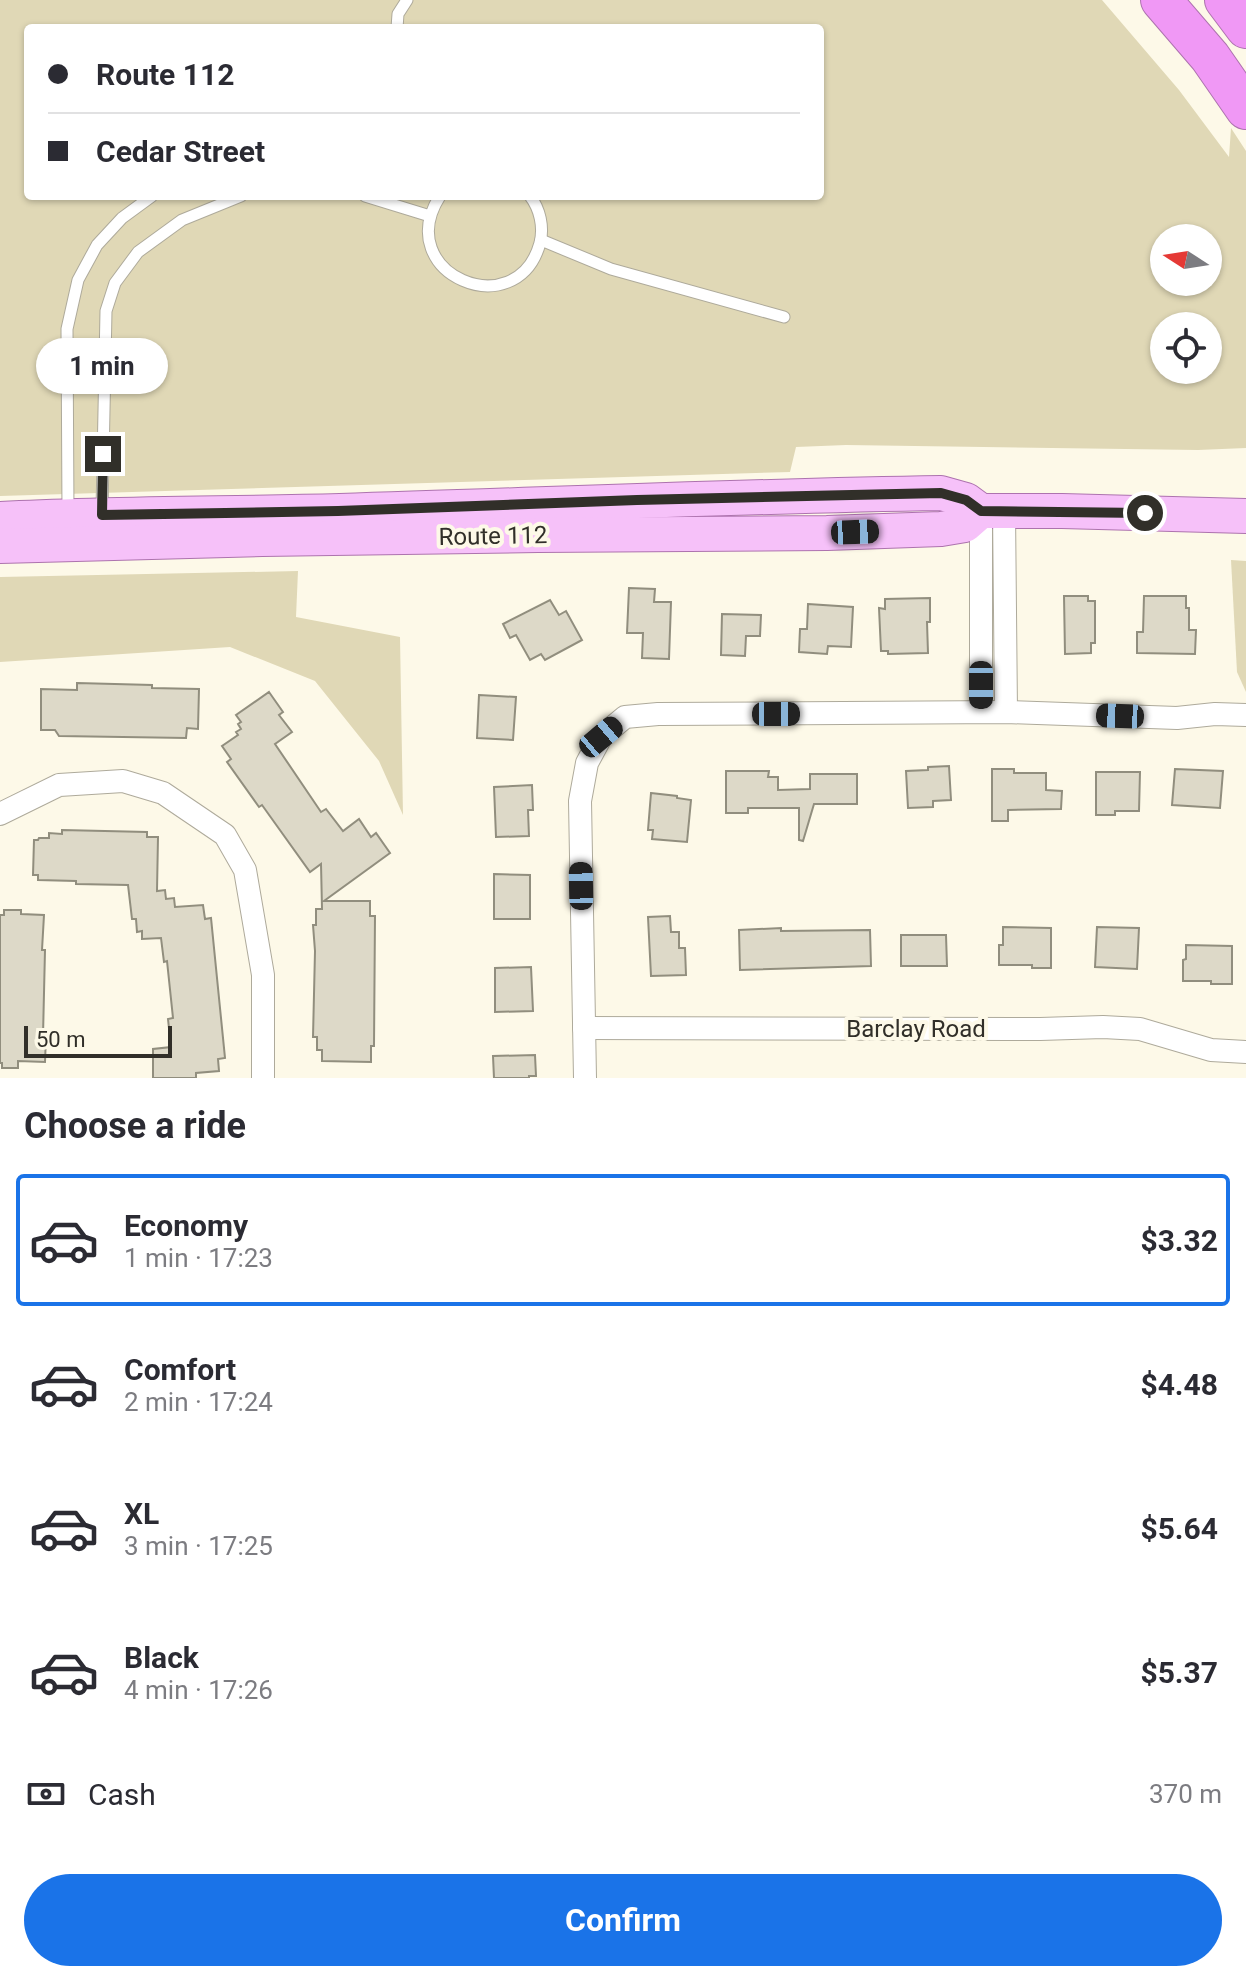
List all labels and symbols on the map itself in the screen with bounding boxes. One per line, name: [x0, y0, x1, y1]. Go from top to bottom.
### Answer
north arrow: [1150, 224, 1222, 296]
callout: 1 min: [37, 338, 169, 394]
route end: [85, 436, 121, 472]
route start: [1127, 495, 1163, 531]
car: [831, 519, 879, 545]
street label: Route 112: [438, 521, 548, 551]
car: [969, 661, 993, 709]
car: [752, 702, 800, 726]
car: [1096, 703, 1144, 729]
car: [575, 712, 627, 762]
car: [569, 862, 593, 910]
street label: Barclay Road: [846, 1015, 986, 1043]
scale bar: [24, 1022, 172, 1058]

